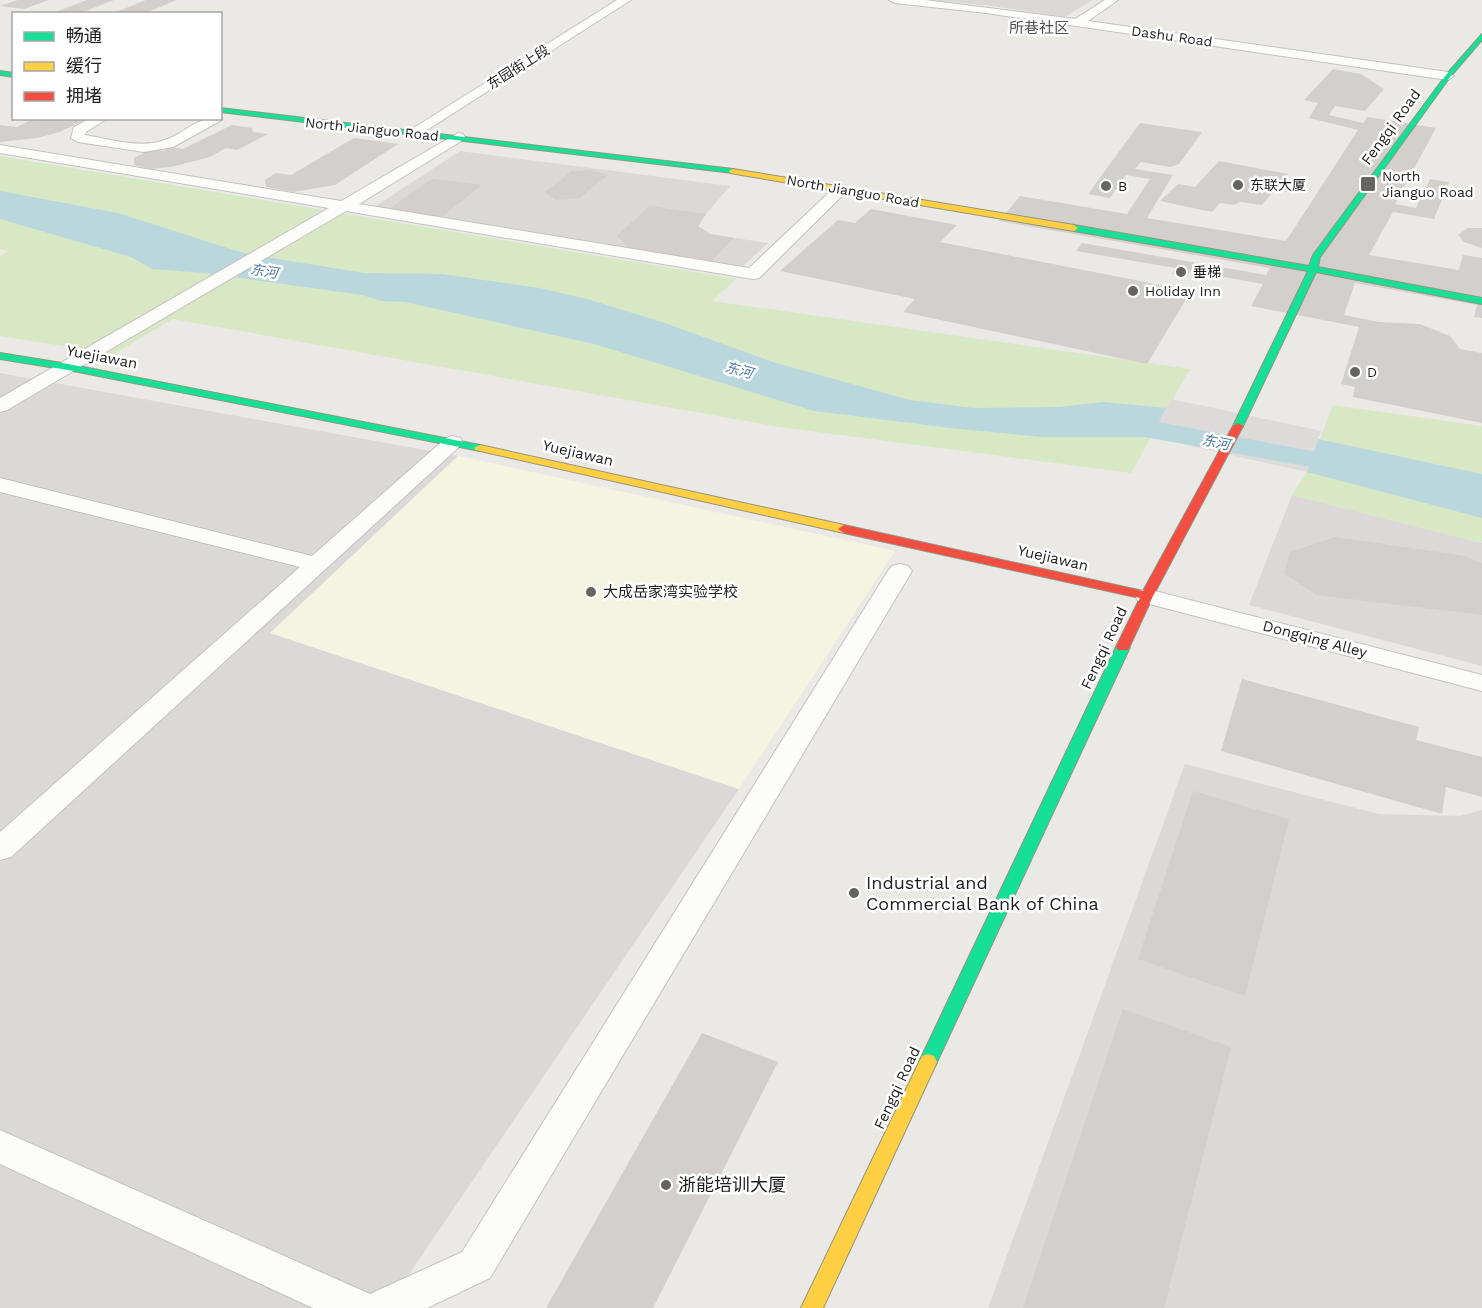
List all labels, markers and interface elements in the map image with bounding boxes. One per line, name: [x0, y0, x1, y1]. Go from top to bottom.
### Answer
legend: [12, 12, 222, 120]
district label: 所巷社区: [1009, 19, 1069, 37]
street label: Dashu Road: [1130, 22, 1214, 50]
text: 畅通: [66, 25, 102, 46]
street label: 东园街上段: [484, 42, 552, 92]
text: 缓行: [66, 55, 102, 76]
text: 拥堵: [66, 85, 102, 106]
street label: Fengqi Road: [1357, 86, 1425, 168]
street label: North Jianguo Road: [304, 114, 440, 144]
place label: North Jianguo Road: [1382, 168, 1474, 200]
street label: North Jianguo Road: [785, 171, 921, 211]
marker: North Jianguo Road: [1359, 175, 1377, 193]
place label: 东联大厦: [1250, 177, 1306, 193]
place label: B: [1118, 178, 1127, 194]
marker: 东联大厦: [1231, 178, 1245, 192]
marker: B: [1099, 179, 1113, 193]
water label: 东河: [249, 261, 282, 282]
place label: 垂梯: [1193, 264, 1221, 280]
marker: 垂梯: [1174, 265, 1188, 279]
place label: Holiday Inn: [1145, 283, 1221, 299]
marker: Holiday Inn: [1126, 284, 1140, 298]
street label: Yuejiawan: [65, 341, 139, 373]
water label: 东河: [723, 359, 757, 382]
place label: D: [1367, 364, 1377, 380]
marker: D: [1348, 365, 1362, 379]
water label: 东河: [1201, 431, 1234, 453]
street label: Yuejiawan: [541, 436, 615, 470]
street label: Yuejiawan: [1016, 541, 1090, 575]
place label: 大成岳家湾实验学校: [603, 583, 738, 601]
marker: 大成岳家湾实验学校: [584, 585, 598, 599]
street label: Fengqi Road: [1077, 604, 1131, 692]
street label: Dongqing Alley: [1261, 616, 1369, 662]
place label: Industrial and Commercial Bank of China: [866, 872, 1099, 914]
marker: Industrial and Commercial Bank of China: [847, 886, 861, 900]
street label: Fengqi Road: [870, 1044, 924, 1132]
place label: 浙能培训大厦: [678, 1174, 786, 1195]
marker: 浙能培训大厦: [659, 1178, 673, 1192]

